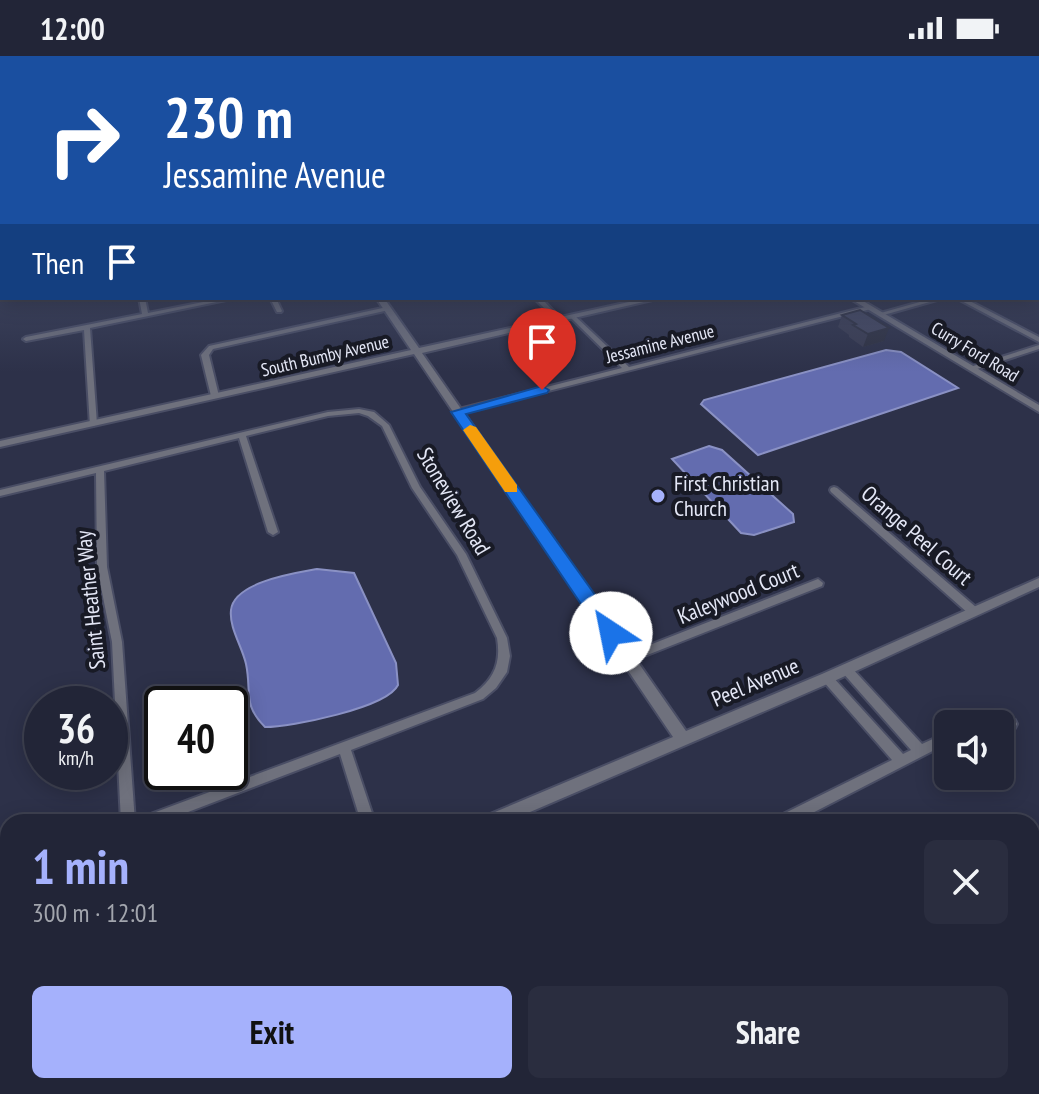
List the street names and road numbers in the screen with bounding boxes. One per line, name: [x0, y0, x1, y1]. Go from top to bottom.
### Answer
street label: Curry Ford Road: [927, 316, 1023, 387]
street label: Jessamine Avenue: [602, 319, 716, 368]
street label: South Bumby Avenue: [259, 330, 391, 381]
street label: Stoneview Road: [411, 442, 497, 560]
street label: Orange Peel Court: [856, 479, 978, 591]
street label: Saint Heather Way: [69, 529, 111, 671]
street label: Kaleywood Court: [673, 556, 803, 630]
street label: Peel Avenue: [707, 651, 803, 713]

